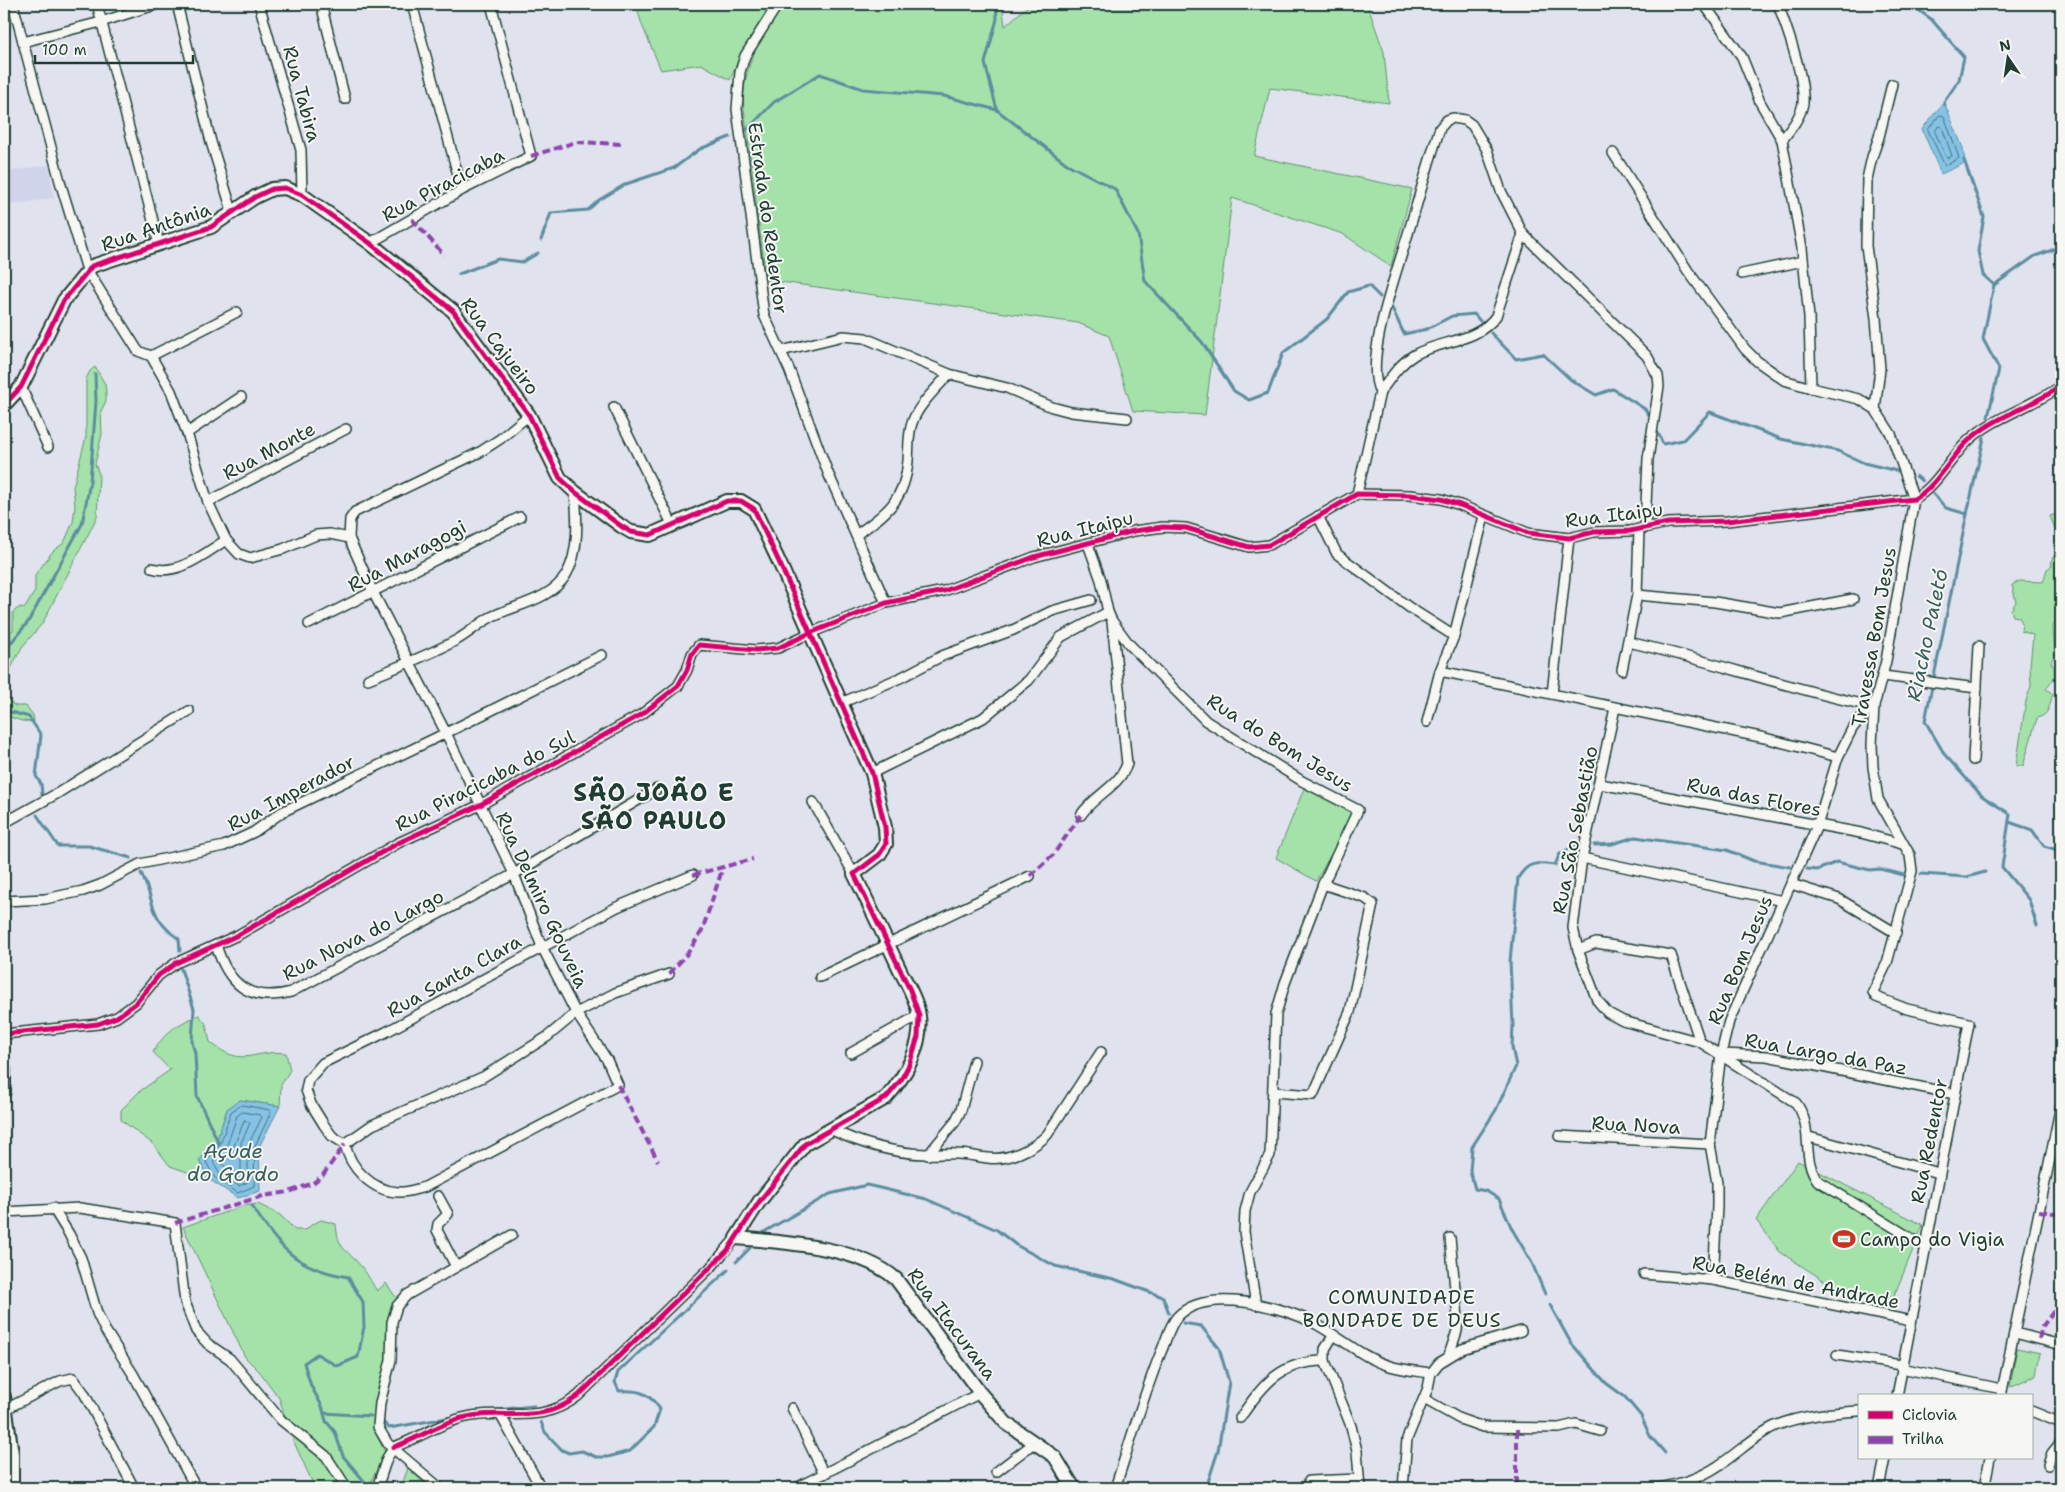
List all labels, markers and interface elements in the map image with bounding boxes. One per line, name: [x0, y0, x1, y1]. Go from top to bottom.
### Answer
scale bar: [35, 32, 192, 64]
north arrow: [1982, 32, 2032, 82]
text: N: [1998, 35, 2013, 55]
text: 100 m: [42, 40, 87, 60]
street label: Rua Tabira: [277, 43, 327, 145]
street label: Estrada do Redentor: [742, 121, 794, 315]
street label: Rua Piracicaba: [377, 142, 509, 228]
street label: Rua Antônia: [98, 197, 214, 257]
street label: Rua Cajueiro: [455, 292, 545, 400]
street label: Rua Monte: [218, 416, 320, 486]
street label: Rua Itaipu: [1564, 497, 1664, 533]
street label: Rua Itaipu: [1034, 505, 1136, 553]
street label: Rua Maragogi: [343, 514, 471, 598]
street label: Travessa Bom Jesus: [1846, 545, 1902, 729]
water label: Riacho Paletó: [1900, 566, 1954, 704]
street label: Rua do Bom Jesus: [1202, 688, 1358, 798]
street label: Rua Piracicaba do Sul: [391, 725, 579, 837]
street label: Rua São Sebastião: [1546, 744, 1604, 916]
street label: Rua Imperador: [223, 749, 359, 837]
street label: Rua das Flores: [1685, 772, 1823, 822]
district label: SÃO JOÃO E SÃO PAULO: [573, 776, 735, 837]
street label: Rua Delmiro Gouveia: [490, 808, 594, 992]
street label: Rua Nova do Largo: [278, 883, 448, 987]
street label: Rua Bom Jesus: [1702, 892, 1778, 1028]
street label: Rua Santa Clara: [382, 929, 526, 1023]
street label: Rua Largo da Paz: [1743, 1027, 1909, 1081]
street label: Rua Redentor: [1905, 1076, 1953, 1206]
street label: Rua Nova: [1591, 1110, 1681, 1140]
water label: Açude do Gordo: [187, 1138, 279, 1187]
sports icon: Campo do Vigia: [1831, 1226, 1857, 1252]
place label: Campo do Vigia: [1860, 1227, 2005, 1252]
street label: Rua Belém de Andrade: [1690, 1250, 1902, 1314]
street label: Rua Itacurana: [902, 1263, 1002, 1385]
district label: COMUNIDADE BONDADE DE DEUS: [1302, 1284, 1502, 1333]
legend: [1858, 1394, 2032, 1460]
text: Ciclovia: [1902, 1405, 1958, 1425]
text: Trilha: [1902, 1429, 1944, 1449]

